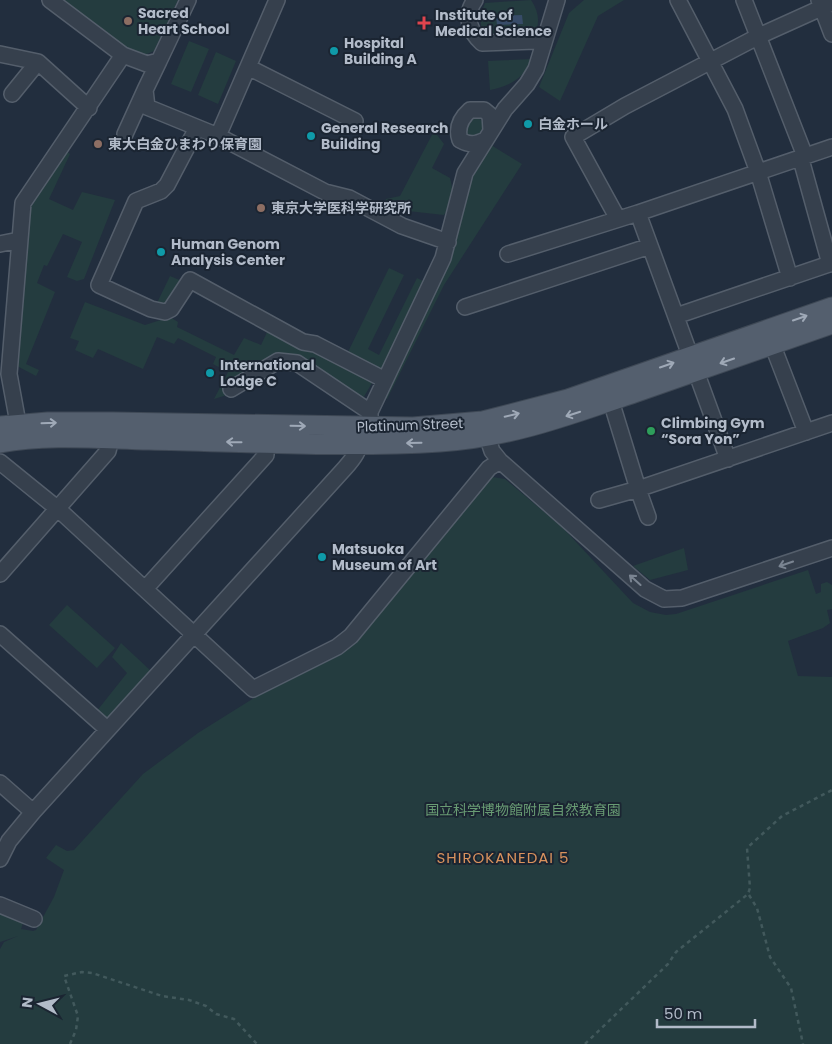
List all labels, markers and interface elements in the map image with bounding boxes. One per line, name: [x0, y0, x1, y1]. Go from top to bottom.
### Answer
place label: Sacred Heart School: [138, 3, 230, 39]
place label: Institute of Medical Science: [435, 5, 552, 41]
marker: Sacred Heart School: [122, 15, 134, 27]
marker: Institute of Medical Science: [417, 16, 431, 30]
place label: Hospital Building A: [344, 33, 417, 69]
marker: Hospital Building A: [328, 45, 340, 57]
place label: 白金ホール: [538, 114, 608, 134]
place label: General Research Building: [321, 118, 449, 154]
marker: 白金ホール: [522, 118, 534, 130]
marker: General Research Building: [305, 130, 317, 142]
place label: 東大白金ひまわり保育園: [108, 134, 262, 154]
marker: 東大白金ひまわり保育園: [92, 138, 104, 150]
place label: 東京大学医科学研究所: [271, 198, 411, 218]
marker: 東京大学医科学研究所: [255, 202, 267, 214]
place label: Human Genom Analysis Center: [171, 234, 285, 270]
marker: Human Genom Analysis Center: [155, 246, 167, 258]
one-way arrow: [791, 313, 807, 322]
place label: International Lodge C: [220, 355, 315, 391]
one-way arrow: [719, 357, 735, 366]
one-way arrow: [659, 360, 674, 369]
marker: International Lodge C: [204, 367, 216, 379]
one-way arrow: [504, 410, 520, 419]
one-way arrow: [565, 410, 581, 420]
street label: Platinum Street: [356, 413, 464, 437]
place label: Climbing Gym “Sora Yon”: [661, 413, 765, 449]
one-way arrow: [40, 418, 56, 427]
one-way arrow: [290, 421, 306, 431]
marker: Climbing Gym “Sora Yon”: [645, 425, 657, 437]
one-way arrow: [226, 437, 242, 447]
one-way arrow: [406, 438, 422, 448]
place label: Matsuoka Museum of Art: [332, 539, 437, 575]
marker: Matsuoka Museum of Art: [316, 551, 328, 563]
one-way arrow: [779, 560, 794, 569]
one-way arrow: [628, 574, 641, 586]
park label: 国立科学博物館附属自然教育園: [425, 800, 621, 820]
district label: SHIROKANEDAI 5: [437, 847, 569, 868]
north arrow: [15, 979, 65, 1029]
text: N: [17, 996, 38, 1009]
scale bar: [657, 996, 754, 1028]
text: 50 m: [664, 1003, 702, 1024]

